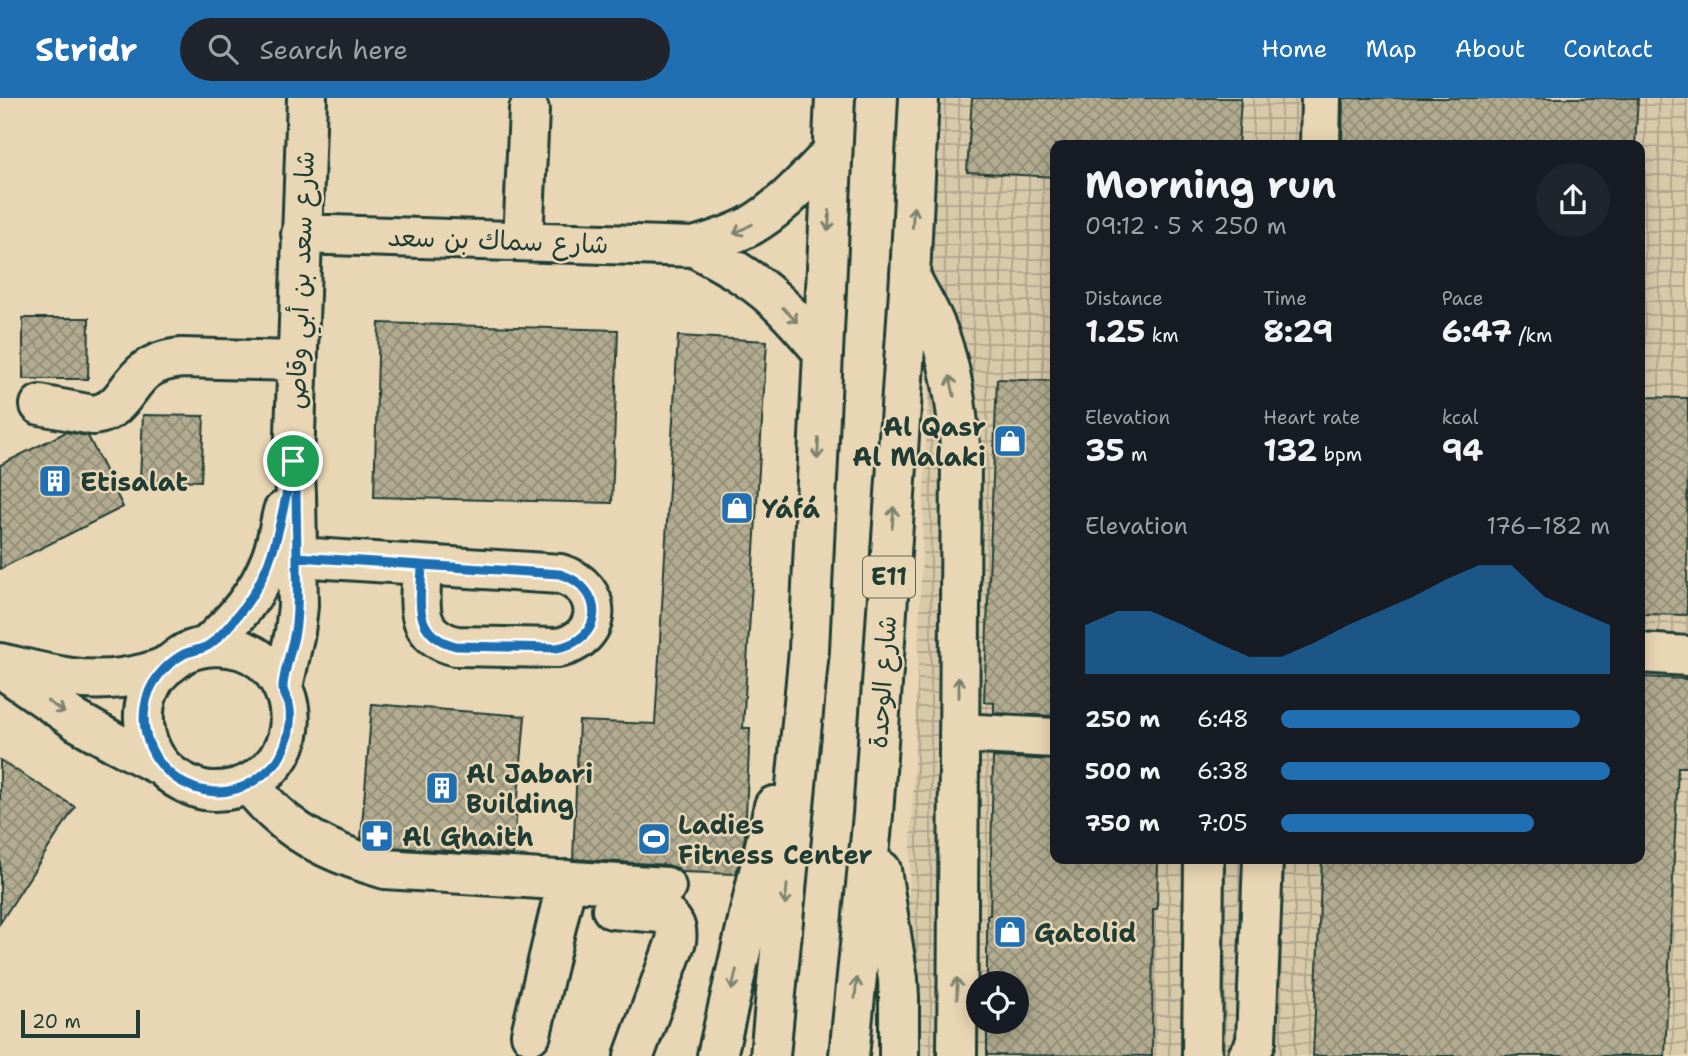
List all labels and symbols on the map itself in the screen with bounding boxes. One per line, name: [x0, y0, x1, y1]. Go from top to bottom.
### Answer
street label: شارع سعد بن أبي وقاص: [278, 150, 328, 410]
one-way arrow: [906, 205, 919, 228]
one-way arrow: [822, 210, 835, 233]
street label: شارع سماك بن سعد: [387, 219, 609, 262]
one-way arrow: [734, 222, 754, 236]
one-way arrow: [781, 306, 798, 323]
one-way arrow: [945, 375, 959, 398]
place label: Al Qasr Al Malaki: [852, 409, 986, 474]
shop icon: Al Qasr Al Malaki: [991, 422, 1029, 460]
pin: [263, 431, 323, 491]
one-way arrow: [812, 437, 825, 460]
building icon: Etisalat: [36, 462, 74, 500]
place label: Etisalat: [80, 464, 188, 499]
shop icon: Yáfá: [718, 489, 756, 527]
place label: Yáfá: [762, 491, 820, 526]
one-way arrow: [887, 506, 900, 529]
road number: E11: [863, 556, 915, 598]
street label: شارع الوحدة: [860, 614, 905, 750]
one-way arrow: [952, 676, 966, 699]
one-way arrow: [46, 700, 65, 714]
place label: Al Jabari Building: [466, 756, 593, 821]
building icon: Al Jabari Building: [423, 769, 461, 807]
place label: Ladies Fitness Center: [678, 807, 873, 872]
pharmacy icon: Al Ghaith: [358, 817, 396, 855]
place label: Al Ghaith: [402, 819, 534, 854]
sports icon: Ladies Fitness Center: [635, 820, 673, 858]
one-way arrow: [779, 884, 792, 906]
shop icon: Gatolid: [991, 913, 1029, 951]
place label: Gatolid: [1034, 915, 1136, 950]
one-way arrow: [727, 968, 741, 991]
one-way arrow: [850, 977, 863, 1000]
one-way arrow: [950, 977, 964, 1000]
scale bar: [21, 1007, 140, 1039]

